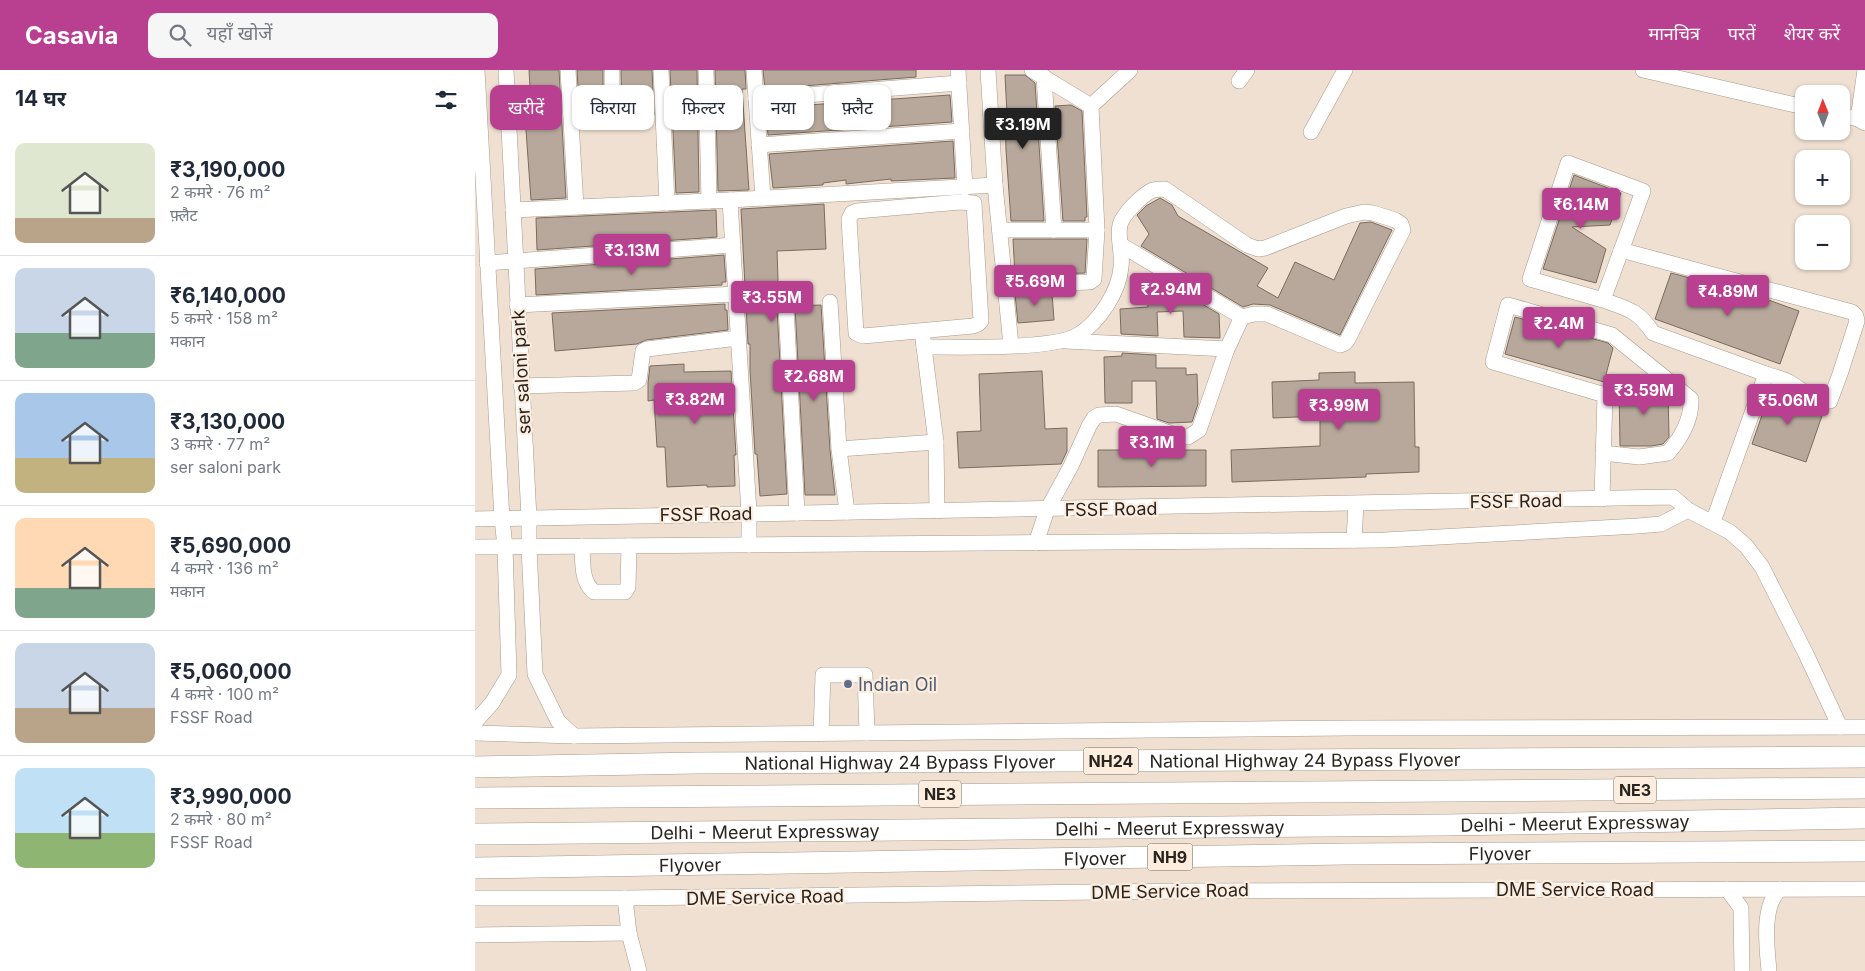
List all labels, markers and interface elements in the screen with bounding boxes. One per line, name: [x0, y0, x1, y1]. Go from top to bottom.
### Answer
search box: [148, 13, 498, 58]
text: Casavia: [25, 21, 118, 50]
icon: search: [166, 21, 194, 49]
text: यहाँ खोजें: [206, 22, 272, 45]
text: मानचित्र: [1648, 23, 1700, 44]
text: परतें: [1728, 23, 1756, 44]
text: शेयर करें: [1784, 23, 1840, 44]
chip: खरीदें: [490, 85, 562, 130]
chip: किराया: [572, 85, 654, 130]
chip: फ़िल्टर: [664, 85, 743, 130]
chip: नया: [753, 85, 814, 130]
chip: फ़्लैट: [824, 85, 891, 130]
north arrow: [1795, 85, 1850, 140]
map controls: [1795, 85, 1850, 270]
text: 14 घर: [15, 86, 66, 111]
icon: filters: [432, 86, 460, 114]
pin: ₹3.19M: [982, 108, 1064, 150]
text: ₹3.19M: [995, 114, 1051, 134]
button: +: [1795, 150, 1850, 205]
text: ₹3,190,000: [170, 157, 285, 182]
icon: home: [55, 163, 115, 223]
text: 2 कमरे · 76 m²: [170, 182, 271, 202]
pin: ₹6.14M: [1540, 188, 1622, 230]
text: ₹6.14M: [1553, 194, 1609, 214]
text: फ़्लैट: [170, 205, 198, 225]
button: −: [1795, 215, 1850, 270]
pin: ₹3.13M: [591, 234, 673, 276]
text: ₹3.13M: [604, 240, 660, 260]
pin: ₹5.69M: [994, 264, 1076, 307]
text: ₹5.69M: [1005, 271, 1065, 291]
pin: ₹2.94M: [1130, 272, 1212, 315]
pin: ₹4.89M: [1687, 274, 1769, 317]
text: ₹2.94M: [1141, 279, 1201, 299]
pin: ₹3.55M: [731, 280, 813, 323]
text: ₹4.89M: [1698, 281, 1758, 301]
text: ₹6,140,000: [170, 283, 286, 308]
text: ₹3.55M: [742, 287, 802, 307]
icon: home: [55, 288, 115, 348]
pin: ₹2.4M: [1524, 306, 1594, 349]
text: 5 कमरे · 158 m²: [170, 308, 278, 328]
street label: ser saloni park: [507, 309, 535, 435]
text: ₹2.4M: [1534, 313, 1584, 333]
text: मकान: [170, 331, 205, 351]
pin: ₹2.68M: [773, 360, 855, 402]
text: ₹2.68M: [784, 366, 844, 386]
pin: ₹3.59M: [1603, 374, 1685, 416]
text: ₹3.59M: [1614, 380, 1674, 400]
pin: ₹3.82M: [654, 382, 736, 425]
pin: ₹5.06M: [1747, 384, 1829, 426]
pin: ₹3.99M: [1298, 388, 1380, 431]
text: ₹3.82M: [665, 389, 725, 409]
text: ₹5.06M: [1758, 390, 1818, 410]
text: ₹3.99M: [1309, 395, 1369, 415]
text: ₹3,130,000: [170, 409, 285, 434]
icon: home: [55, 413, 115, 473]
pin: ₹3.1M: [1117, 426, 1187, 468]
text: ₹3.1M: [1130, 432, 1174, 452]
text: 3 कमरे · 77 m²: [170, 434, 270, 454]
text: ser saloni park: [170, 457, 281, 477]
street label: FSSF Road: [1469, 490, 1563, 512]
street label: FSSF Road: [1064, 498, 1158, 520]
street label: FSSF Road: [659, 503, 753, 525]
text: ₹5,690,000: [170, 533, 291, 558]
icon: home: [55, 538, 115, 598]
text: 4 कमरे · 136 m²: [170, 558, 279, 578]
text: मकान: [170, 581, 205, 601]
text: ₹5,060,000: [170, 659, 292, 684]
icon: home: [55, 663, 115, 723]
place label: Indian Oil: [858, 674, 937, 695]
marker: Indian Oil: [842, 678, 854, 690]
text: 4 कमरे · 100 m²: [170, 684, 279, 704]
text: FSSF Road: [170, 707, 253, 727]
road number: NH24: [1083, 748, 1139, 774]
street label: National Highway 24 Bypass Flyover: [1149, 749, 1461, 771]
street label: National Highway 24 Bypass Flyover: [744, 751, 1056, 773]
road number: NE3: [1614, 776, 1656, 804]
road number: NE3: [919, 781, 961, 808]
text: ₹3,990,000: [170, 784, 292, 809]
icon: home: [55, 788, 115, 848]
text: 2 कमरे · 80 m²: [170, 809, 272, 829]
street label: Delhi - Meerut Expressway: [1460, 810, 1690, 835]
street label: Delhi - Meerut Expressway: [1055, 816, 1285, 839]
street label: Delhi - Meerut Expressway: [650, 820, 880, 843]
text: FSSF Road: [170, 832, 253, 852]
street label: Flyover: [1469, 842, 1531, 864]
road number: NH9: [1147, 844, 1193, 870]
street label: Flyover: [1064, 847, 1126, 869]
street label: Flyover: [659, 854, 722, 876]
street label: DME Service Road: [1091, 879, 1249, 903]
street label: DME Service Road: [1496, 879, 1654, 900]
street label: DME Service Road: [686, 885, 844, 909]

